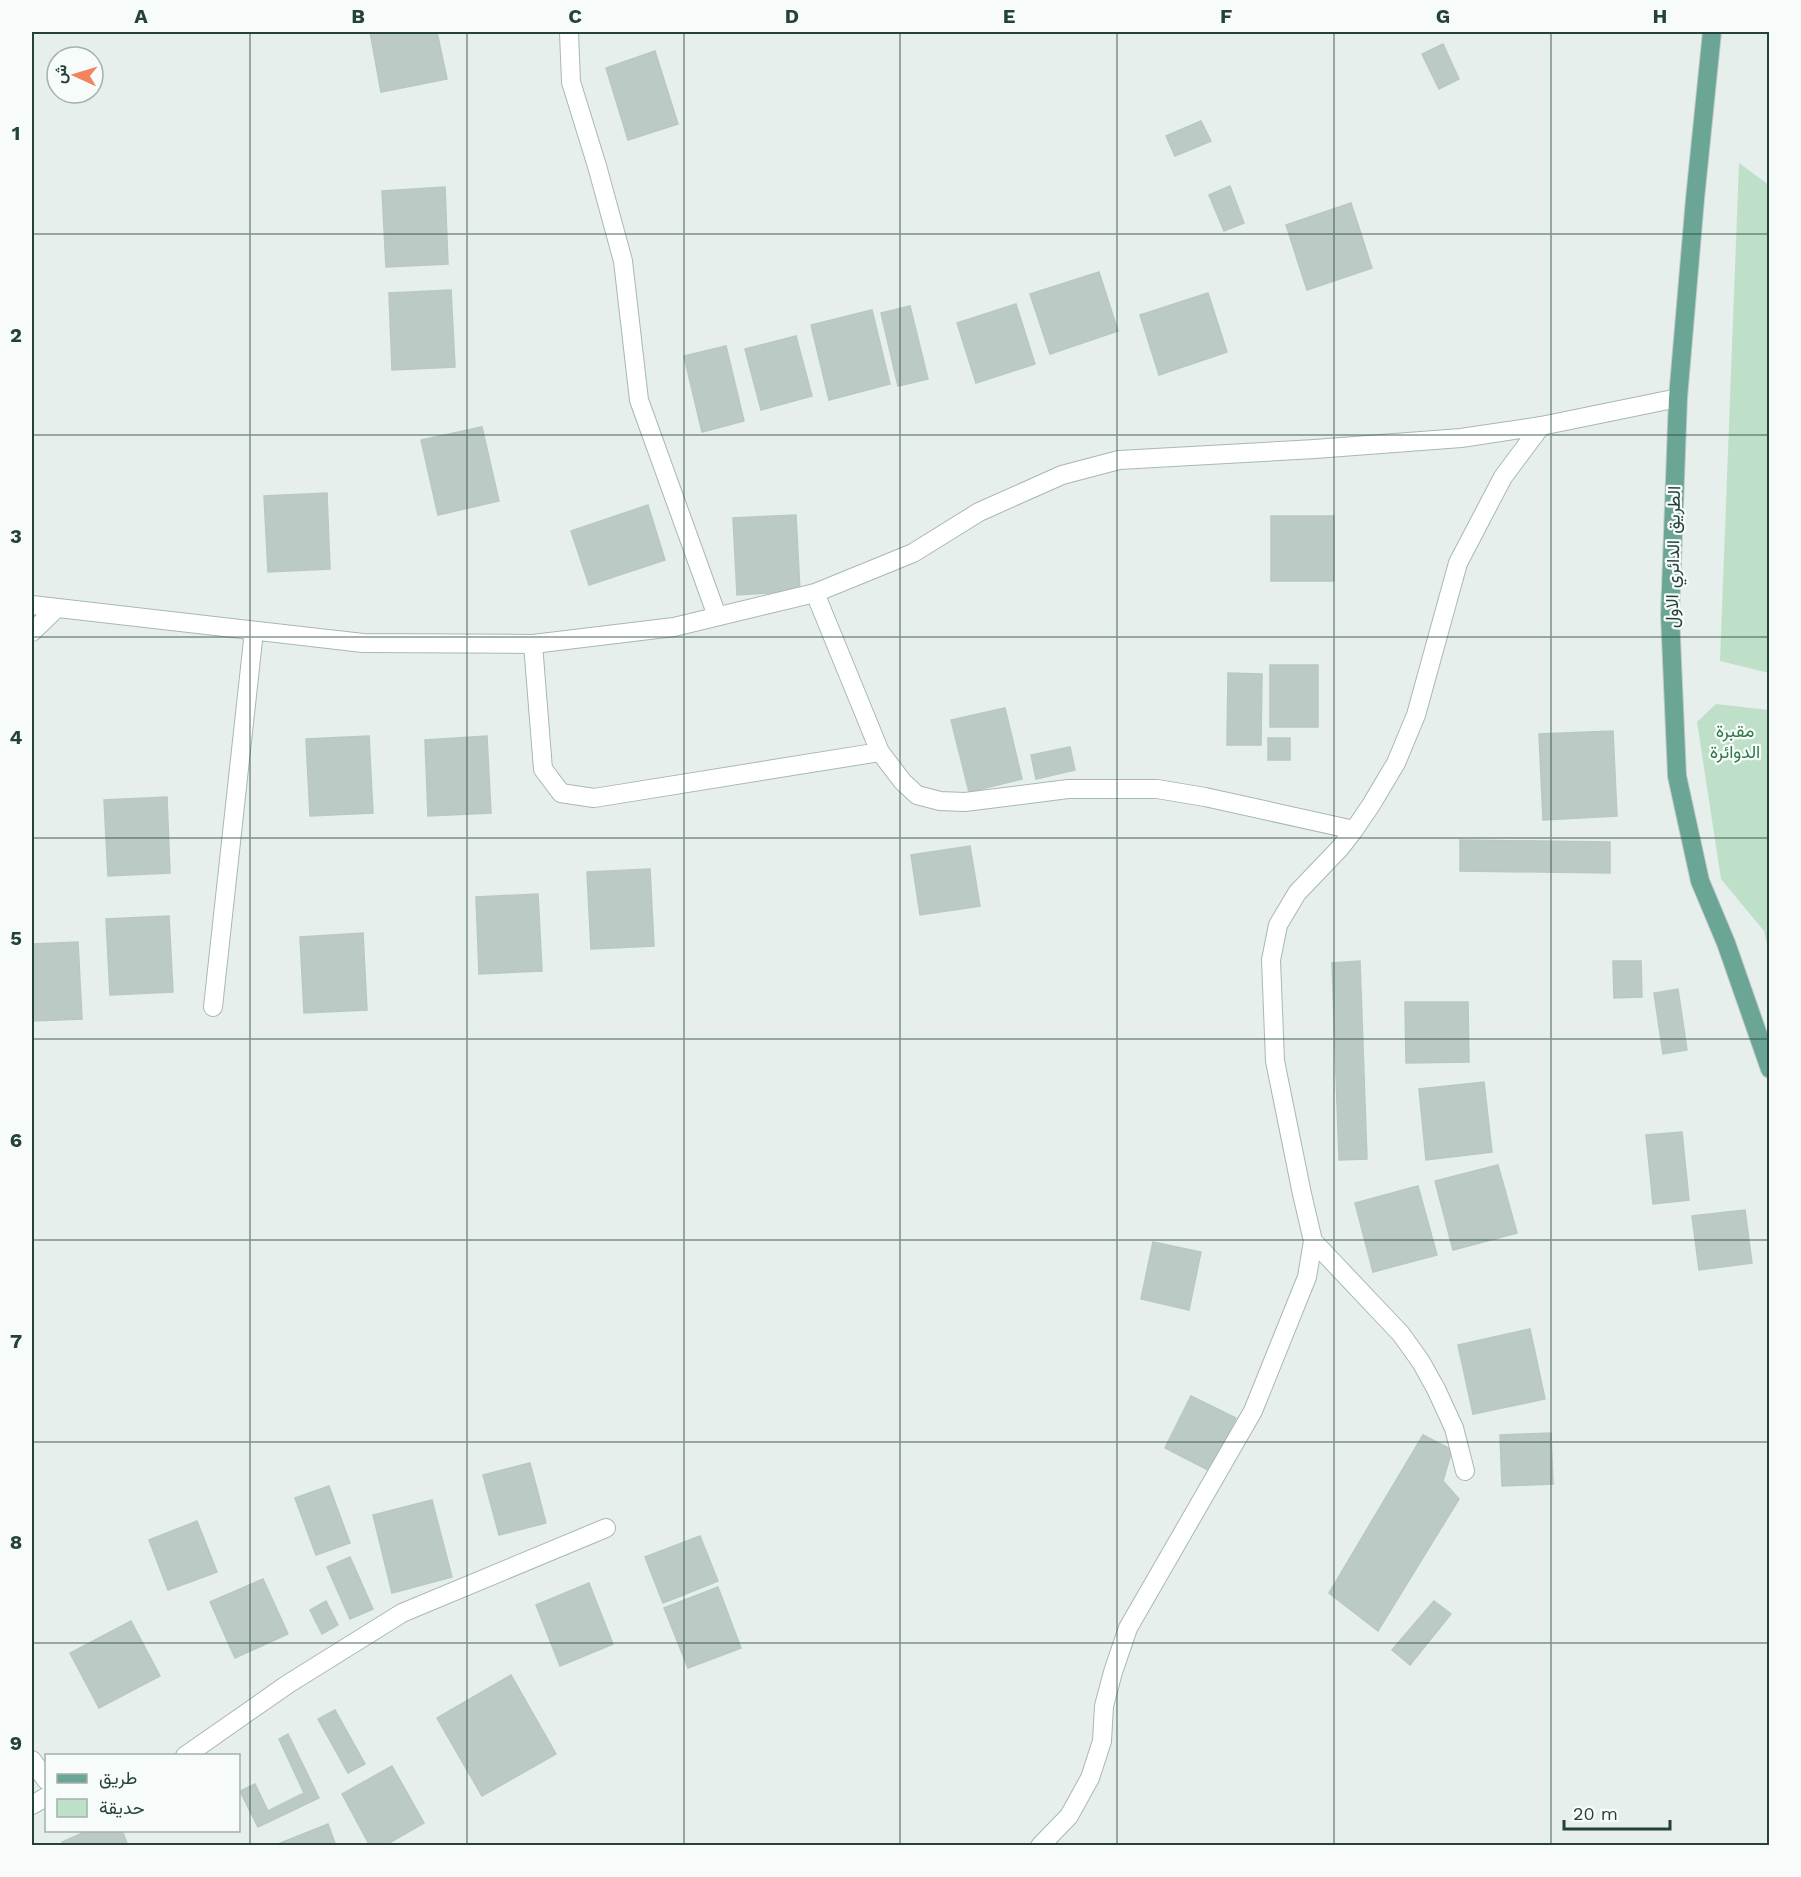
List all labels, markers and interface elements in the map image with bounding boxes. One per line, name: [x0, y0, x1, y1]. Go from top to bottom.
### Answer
text: A: [134, 4, 148, 28]
text: B: [351, 4, 365, 28]
text: C: [568, 4, 582, 28]
text: D: [785, 4, 799, 28]
text: E: [1003, 4, 1015, 28]
text: F: [1220, 4, 1232, 28]
text: G: [1436, 4, 1450, 28]
text: H: [1653, 4, 1667, 28]
north arrow: [45, 45, 105, 105]
text: ش: [50, 64, 71, 84]
text: 1: [12, 121, 20, 145]
text: 2: [10, 323, 22, 347]
street label: الطريق الدائري الاول: [1661, 486, 1689, 628]
text: 3: [10, 524, 22, 548]
park label: مقبرة الدوائرة: [1710, 720, 1760, 763]
text: 4: [10, 725, 23, 749]
text: 5: [10, 926, 22, 950]
text: 6: [10, 1128, 22, 1152]
text: 7: [10, 1329, 22, 1353]
text: 8: [10, 1530, 22, 1554]
text: 9: [10, 1731, 22, 1755]
legend: [45, 1754, 240, 1832]
text: طريق: [99, 1767, 137, 1789]
scale bar: [1564, 1793, 1670, 1831]
text: حديقة: [99, 1797, 145, 1818]
text: 20 m: [1573, 1803, 1618, 1824]

